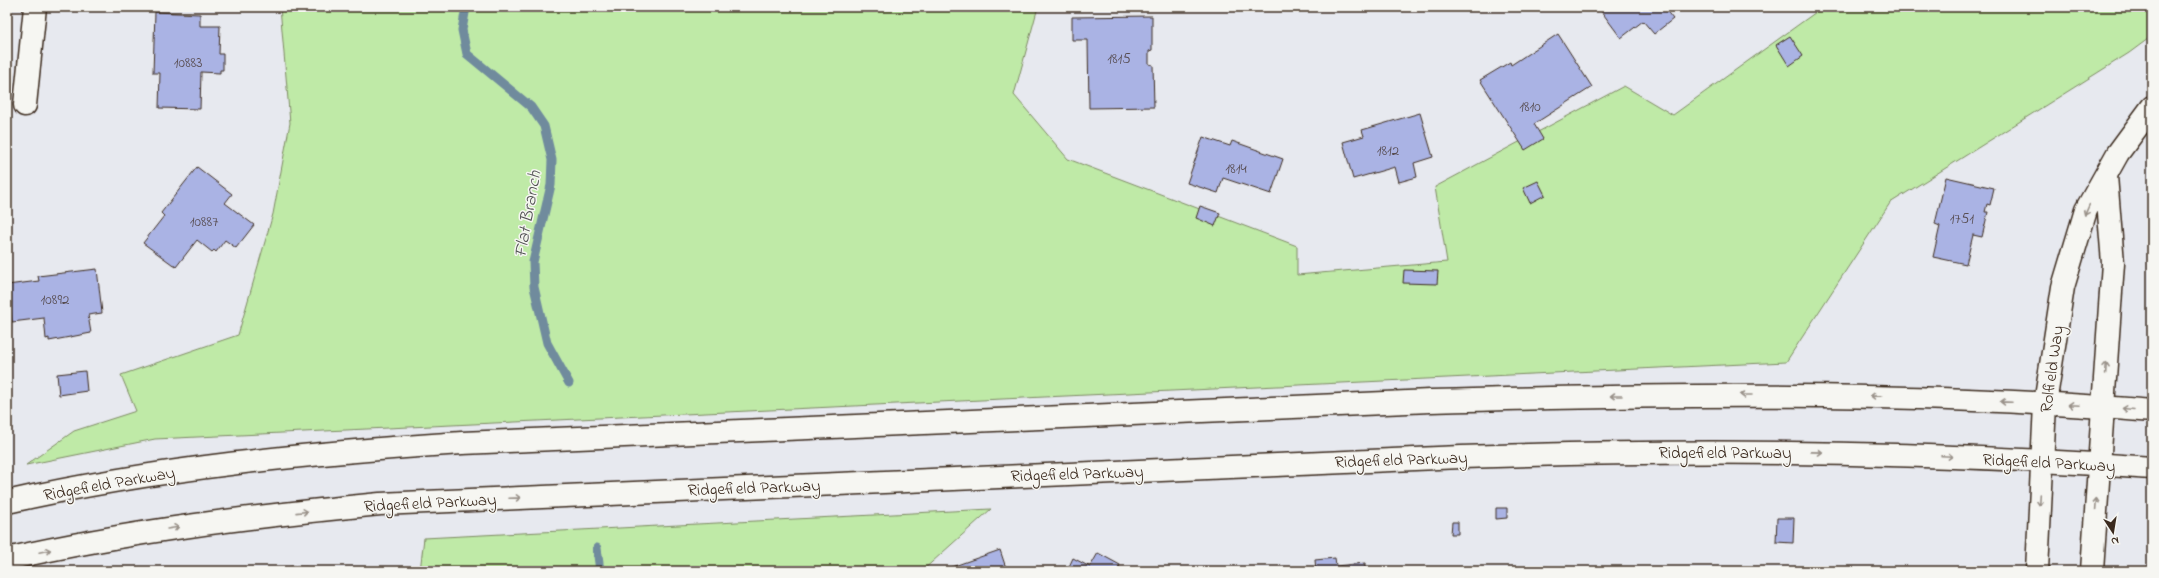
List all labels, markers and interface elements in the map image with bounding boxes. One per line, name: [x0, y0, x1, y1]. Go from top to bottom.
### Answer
house number: 1815: [1107, 48, 1131, 70]
house number: 10883: [174, 52, 202, 74]
house number: 1810: [1519, 96, 1541, 118]
house number: 1812: [1377, 140, 1400, 162]
house number: 1814: [1225, 158, 1247, 180]
water label: Flat Branch: [509, 168, 549, 260]
one-way arrow: [2083, 204, 2090, 216]
house number: 1751: [1950, 208, 1974, 230]
house number: 10887: [190, 211, 218, 233]
house number: 10892: [41, 289, 70, 311]
street label: Rolfield Way: [2034, 324, 2072, 414]
one-way arrow: [2102, 362, 2109, 375]
one-way arrow: [1740, 391, 1753, 399]
one-way arrow: [1610, 392, 1623, 400]
one-way arrow: [1870, 393, 1883, 400]
one-way arrow: [2000, 398, 2013, 406]
one-way arrow: [2068, 401, 2081, 409]
one-way arrow: [2122, 405, 2135, 412]
street label: Ridgefield Parkway: [1658, 441, 1792, 468]
street label: Ridgefield Parkway: [1334, 446, 1468, 477]
one-way arrow: [1810, 448, 1823, 456]
street label: Ridgefield Parkway: [1982, 448, 2116, 481]
one-way arrow: [1940, 453, 1953, 460]
street label: Ridgefield Parkway: [1010, 460, 1144, 491]
street label: Ridgefield Parkway: [42, 461, 177, 510]
street label: Ridgefield Parkway: [687, 474, 821, 505]
street label: Ridgefield Parkway: [363, 488, 497, 521]
one-way arrow: [2036, 493, 2044, 506]
one-way arrow: [508, 494, 521, 501]
one-way arrow: [2093, 498, 2100, 511]
one-way arrow: [295, 508, 308, 515]
north arrow: [2093, 512, 2133, 552]
one-way arrow: [166, 524, 179, 532]
text: N: [2110, 532, 2120, 549]
one-way arrow: [38, 546, 51, 554]

